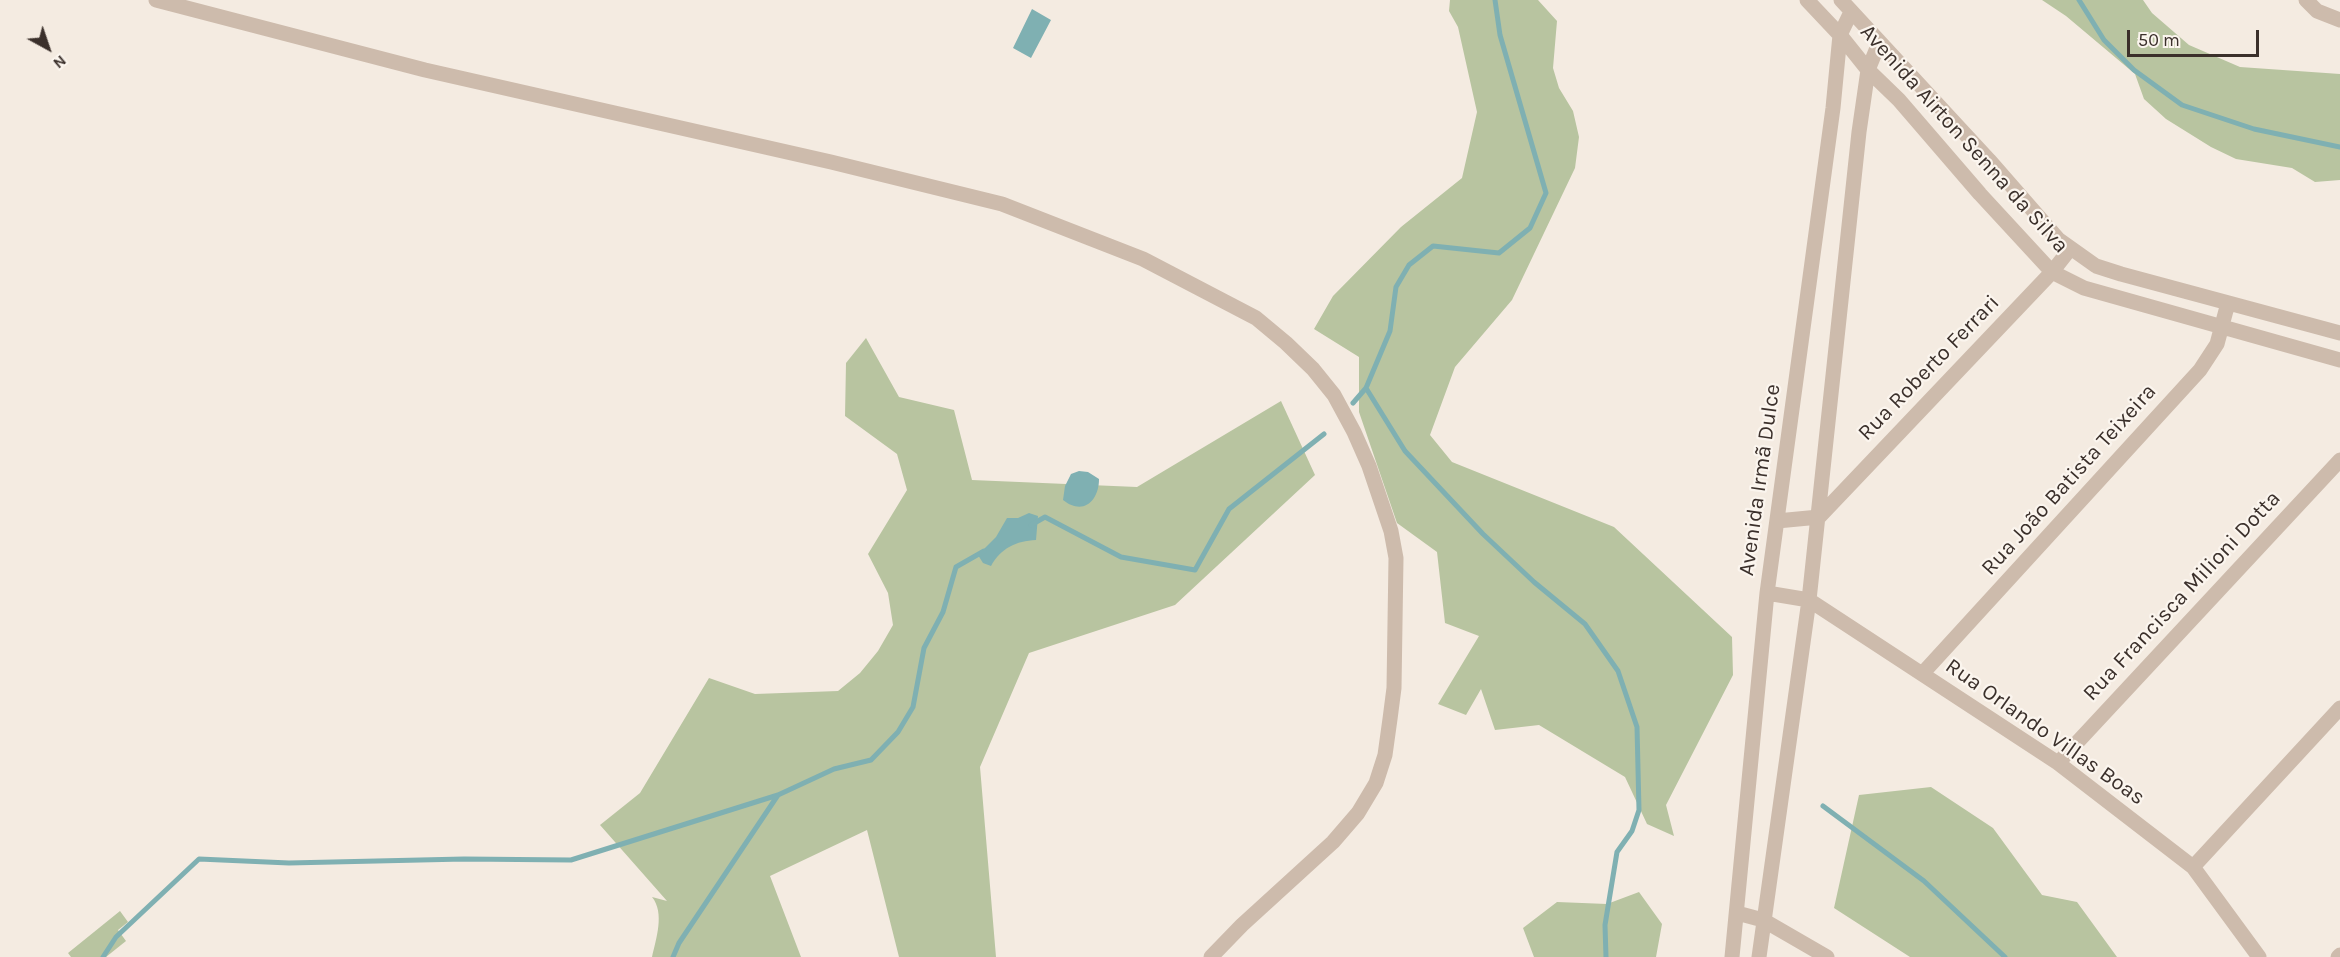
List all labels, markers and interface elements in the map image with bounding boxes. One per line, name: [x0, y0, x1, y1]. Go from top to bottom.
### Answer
north arrow: [18, 18, 78, 78]
scale bar: [2130, 18, 2262, 56]
street label: Avenida Airton Senna da Silva: [1854, 19, 2074, 259]
text: 50 m: [2138, 29, 2180, 51]
text: N: [49, 51, 70, 73]
street label: Rua Roberto Ferrari: [1853, 290, 2005, 446]
street label: Rua João Batista Teixeira: [1976, 379, 2162, 581]
street label: Avenida Irmã Dulce: [1733, 382, 1787, 578]
street label: Rua Francisca Milioni Dotta: [2078, 486, 2286, 706]
street label: Rua Orlando Villas Boas: [1940, 653, 2150, 811]

